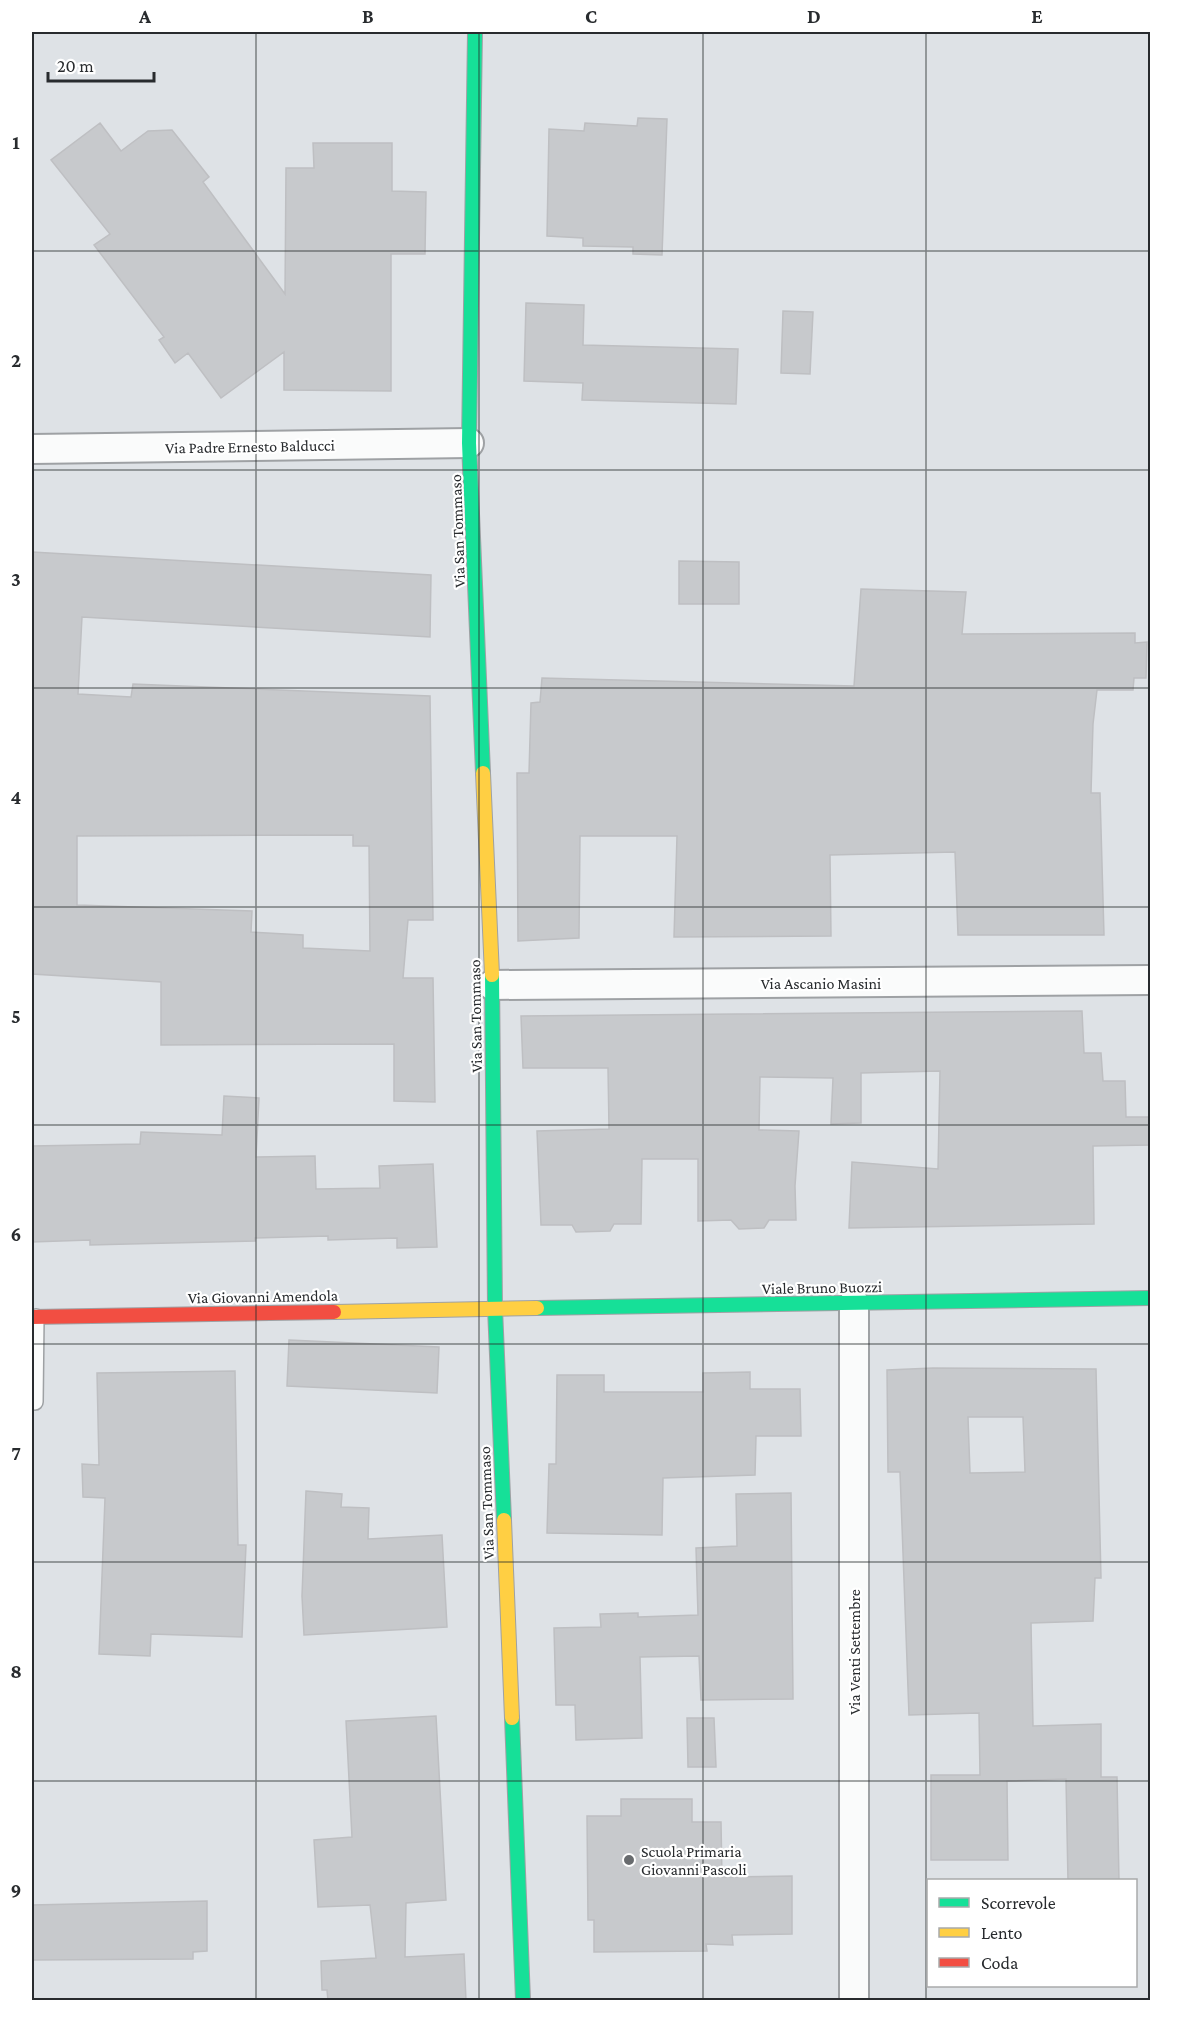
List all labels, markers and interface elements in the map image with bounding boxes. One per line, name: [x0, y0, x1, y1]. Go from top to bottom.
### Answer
text: A: [138, 5, 152, 27]
text: B: [362, 5, 374, 27]
text: C: [585, 5, 597, 27]
text: D: [807, 5, 821, 27]
text: E: [1031, 5, 1043, 27]
scale bar: [48, 45, 154, 83]
text: 20 m: [57, 56, 94, 76]
text: 1: [12, 131, 20, 153]
text: 2: [11, 349, 21, 371]
street label: Via Padre Ernesto Balducci: [165, 437, 335, 456]
street label: Via San Tommaso: [447, 474, 468, 588]
text: 3: [11, 568, 21, 590]
text: 4: [11, 786, 22, 808]
street label: Via San Tommaso: [466, 959, 485, 1073]
street label: Via Ascanio Masini: [761, 975, 881, 992]
text: 5: [11, 1005, 21, 1027]
text: 6: [11, 1223, 21, 1245]
street label: Viale Bruno Buozzi: [762, 1278, 882, 1297]
street label: Via Giovanni Amendola: [188, 1287, 339, 1306]
text: 7: [11, 1442, 21, 1464]
street label: Via San Tommaso: [476, 1446, 497, 1560]
street label: Via Venti Settembre: [846, 1589, 863, 1715]
text: 8: [10, 1660, 22, 1682]
place label: Scuola Primaria Giovanni Pascoli: [641, 1843, 747, 1878]
marker: Scuola Primaria Giovanni Pascoli: [622, 1853, 636, 1867]
text: 9: [11, 1879, 21, 1901]
legend: [927, 1879, 1137, 1987]
text: Scorrevole: [981, 1893, 1056, 1913]
text: Lento: [981, 1923, 1022, 1943]
text: Coda: [981, 1953, 1018, 1973]

